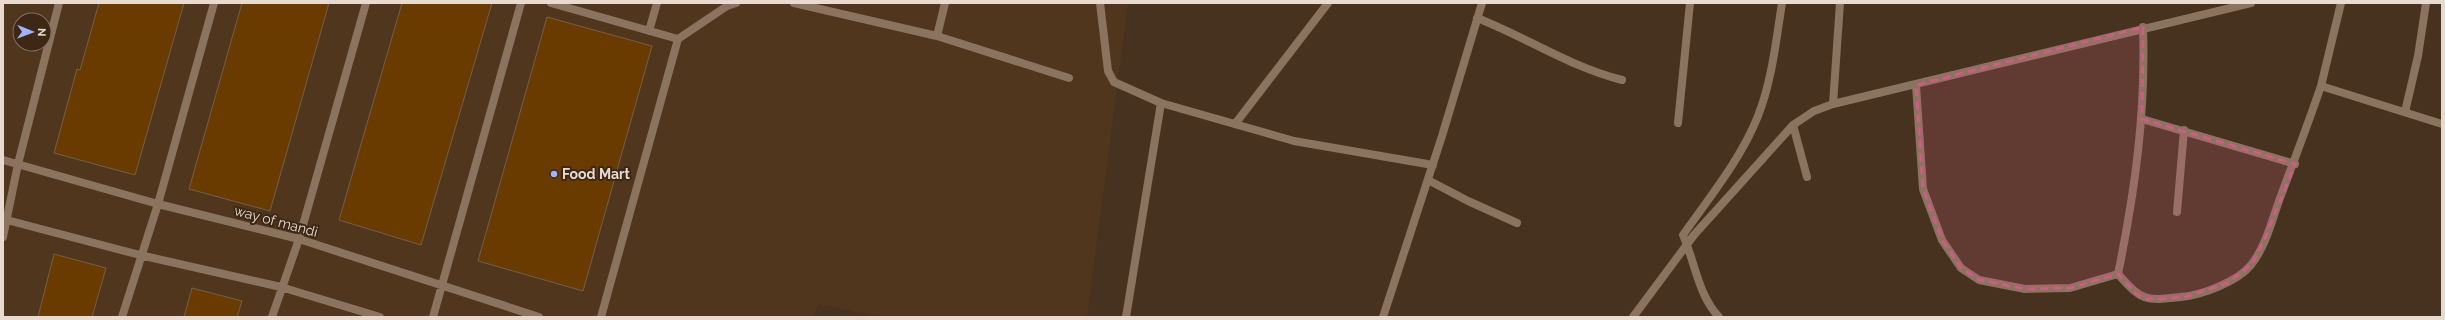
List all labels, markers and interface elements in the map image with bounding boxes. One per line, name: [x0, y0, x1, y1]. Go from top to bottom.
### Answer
north arrow: [12, 12, 52, 52]
text: N: [35, 28, 48, 36]
place label: Food Mart: [562, 166, 630, 182]
marker: Food Mart: [549, 169, 559, 179]
street label: way of mandi: [232, 202, 320, 240]

